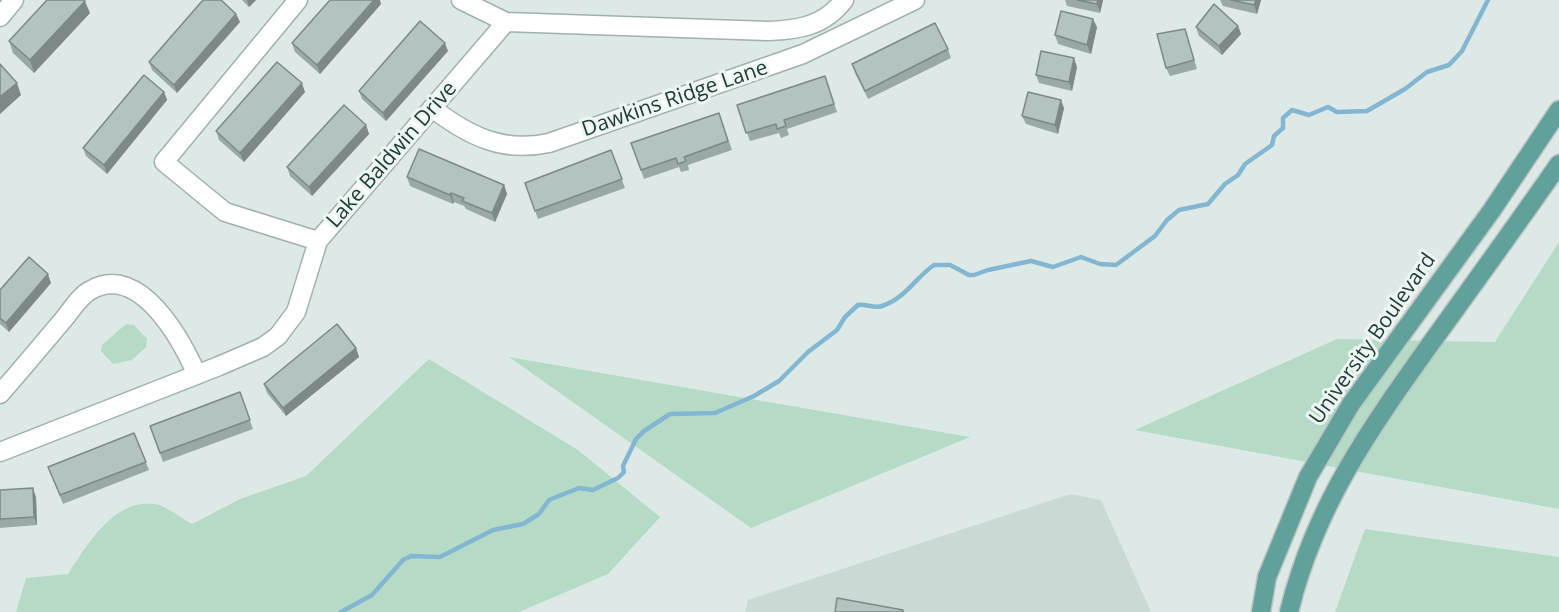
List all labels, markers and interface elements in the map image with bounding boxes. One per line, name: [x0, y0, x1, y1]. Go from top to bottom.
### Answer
street label: Dawkins Ridge Lane: [579, 55, 771, 143]
street label: Lake Baldwin Drive: [322, 77, 462, 233]
street label: University Boulevard: [1304, 249, 1442, 429]

